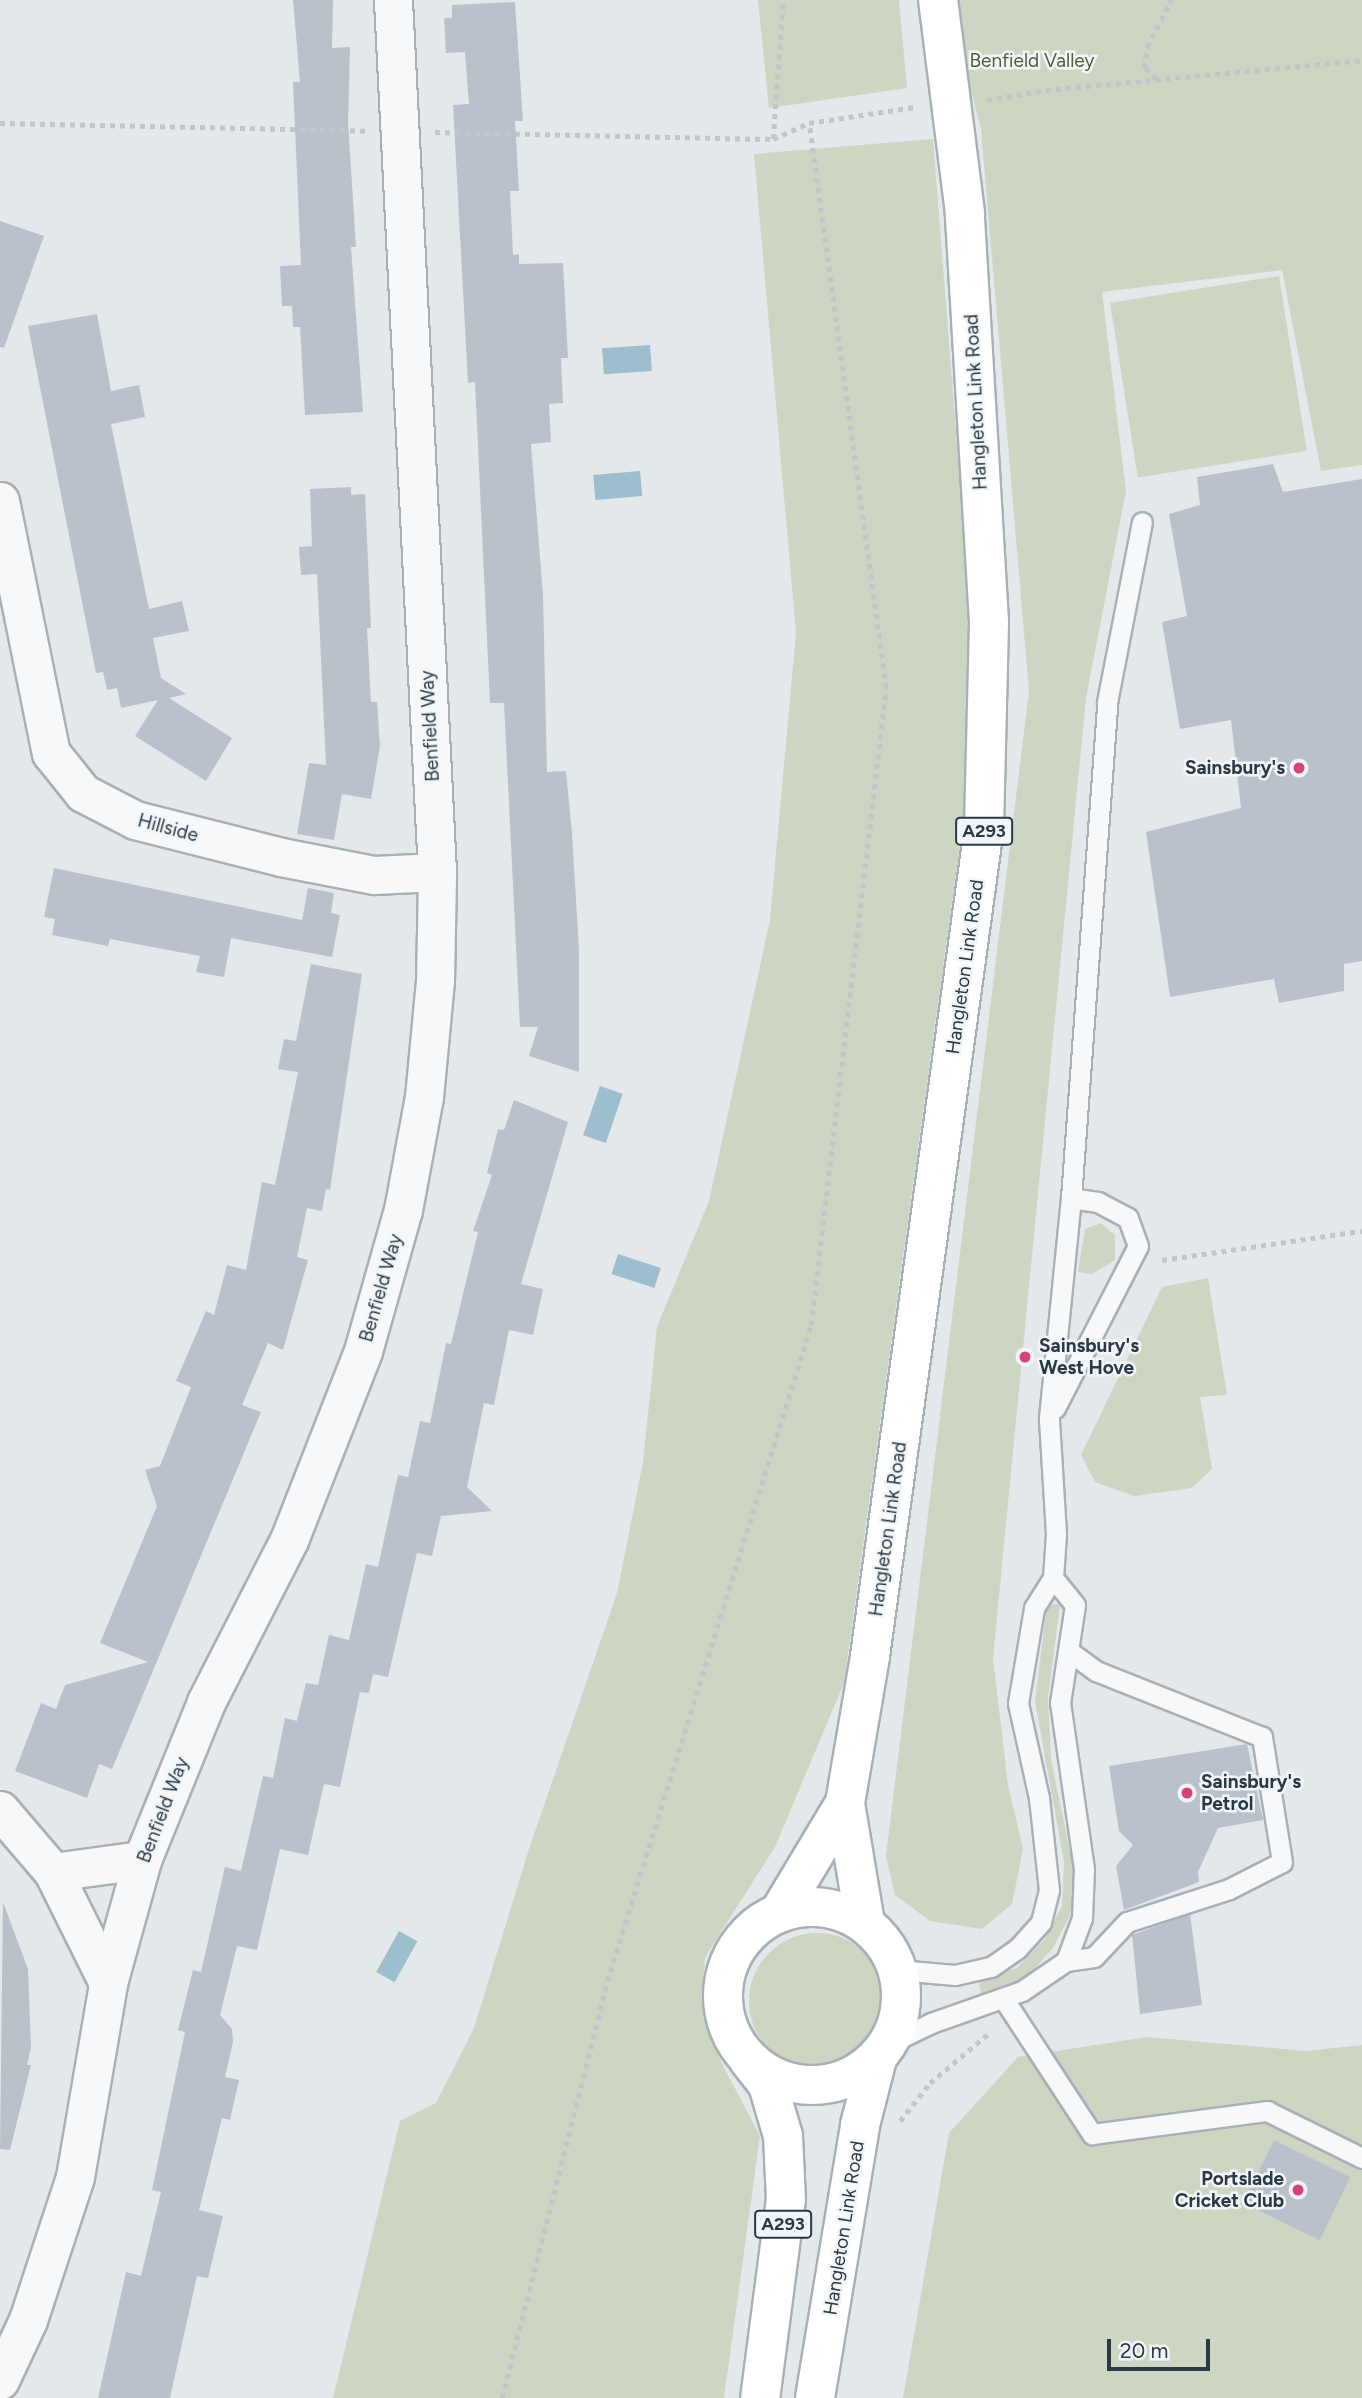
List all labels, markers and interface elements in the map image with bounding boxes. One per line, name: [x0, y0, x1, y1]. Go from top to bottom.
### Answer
park label: Benfield Valley: [970, 50, 1094, 72]
street label: Hangleton Link Road: [960, 313, 992, 491]
street label: Benfield Way: [416, 670, 444, 782]
place label: Sainsbury's: [1185, 757, 1285, 779]
marker: Sainsbury's: [1291, 760, 1307, 776]
street label: Hillside: [135, 809, 201, 847]
road number: A293: [954, 816, 1014, 846]
street label: Hangleton Link Road: [941, 878, 989, 1056]
street label: Benfield Way: [355, 1231, 407, 1345]
place label: Sainsbury's West Hove: [1039, 1335, 1139, 1379]
marker: Sainsbury's West Hove: [1017, 1349, 1033, 1365]
street label: Hangleton Link Road: [864, 1440, 912, 1618]
street label: Benfield Way: [132, 1754, 194, 1866]
place label: Sainsbury's Petrol: [1201, 1771, 1301, 1815]
marker: Sainsbury's Petrol: [1179, 1785, 1195, 1801]
street label: Hangleton Link Road: [819, 2139, 869, 2317]
place label: Portslade Cricket Club: [1175, 2168, 1284, 2212]
marker: Portslade Cricket Club: [1290, 2182, 1306, 2198]
road number: A293: [753, 2210, 813, 2238]
scale bar: [1110, 2324, 1213, 2368]
text: 20 m: [1120, 2338, 1168, 2363]

